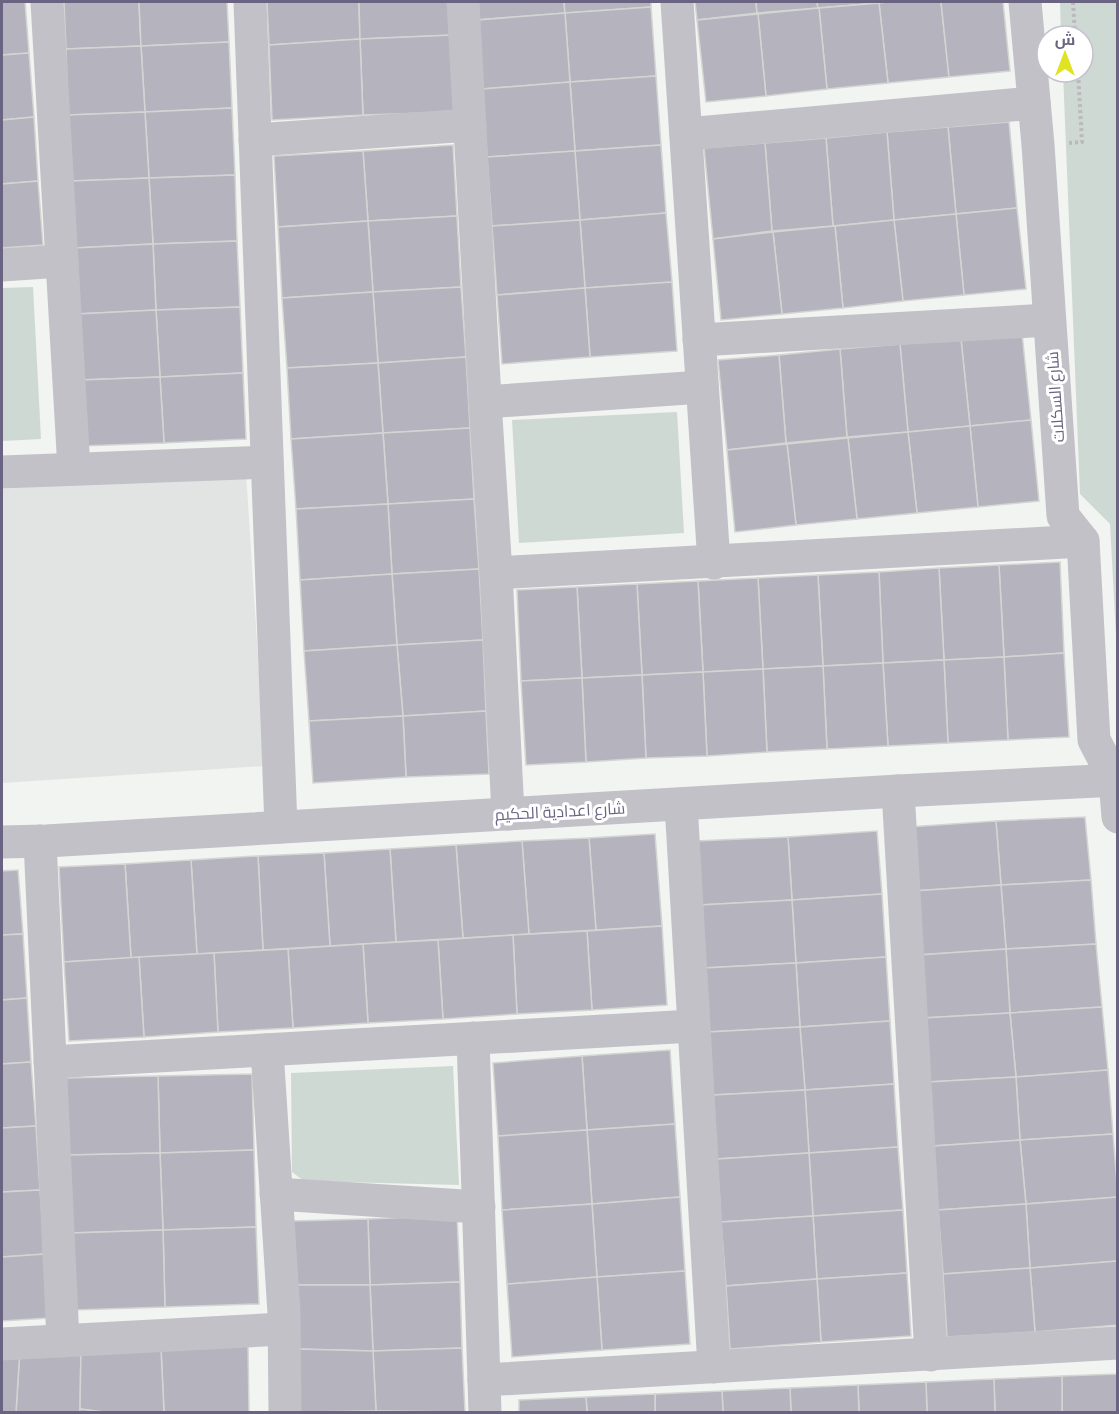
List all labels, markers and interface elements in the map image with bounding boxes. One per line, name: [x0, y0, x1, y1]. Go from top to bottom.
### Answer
north arrow: [1035, 24, 1095, 84]
text: ش: [1055, 29, 1075, 49]
street label: شارع السكلات: [1042, 351, 1070, 443]
street label: شارع اعدادية الحكيم: [494, 798, 626, 826]

